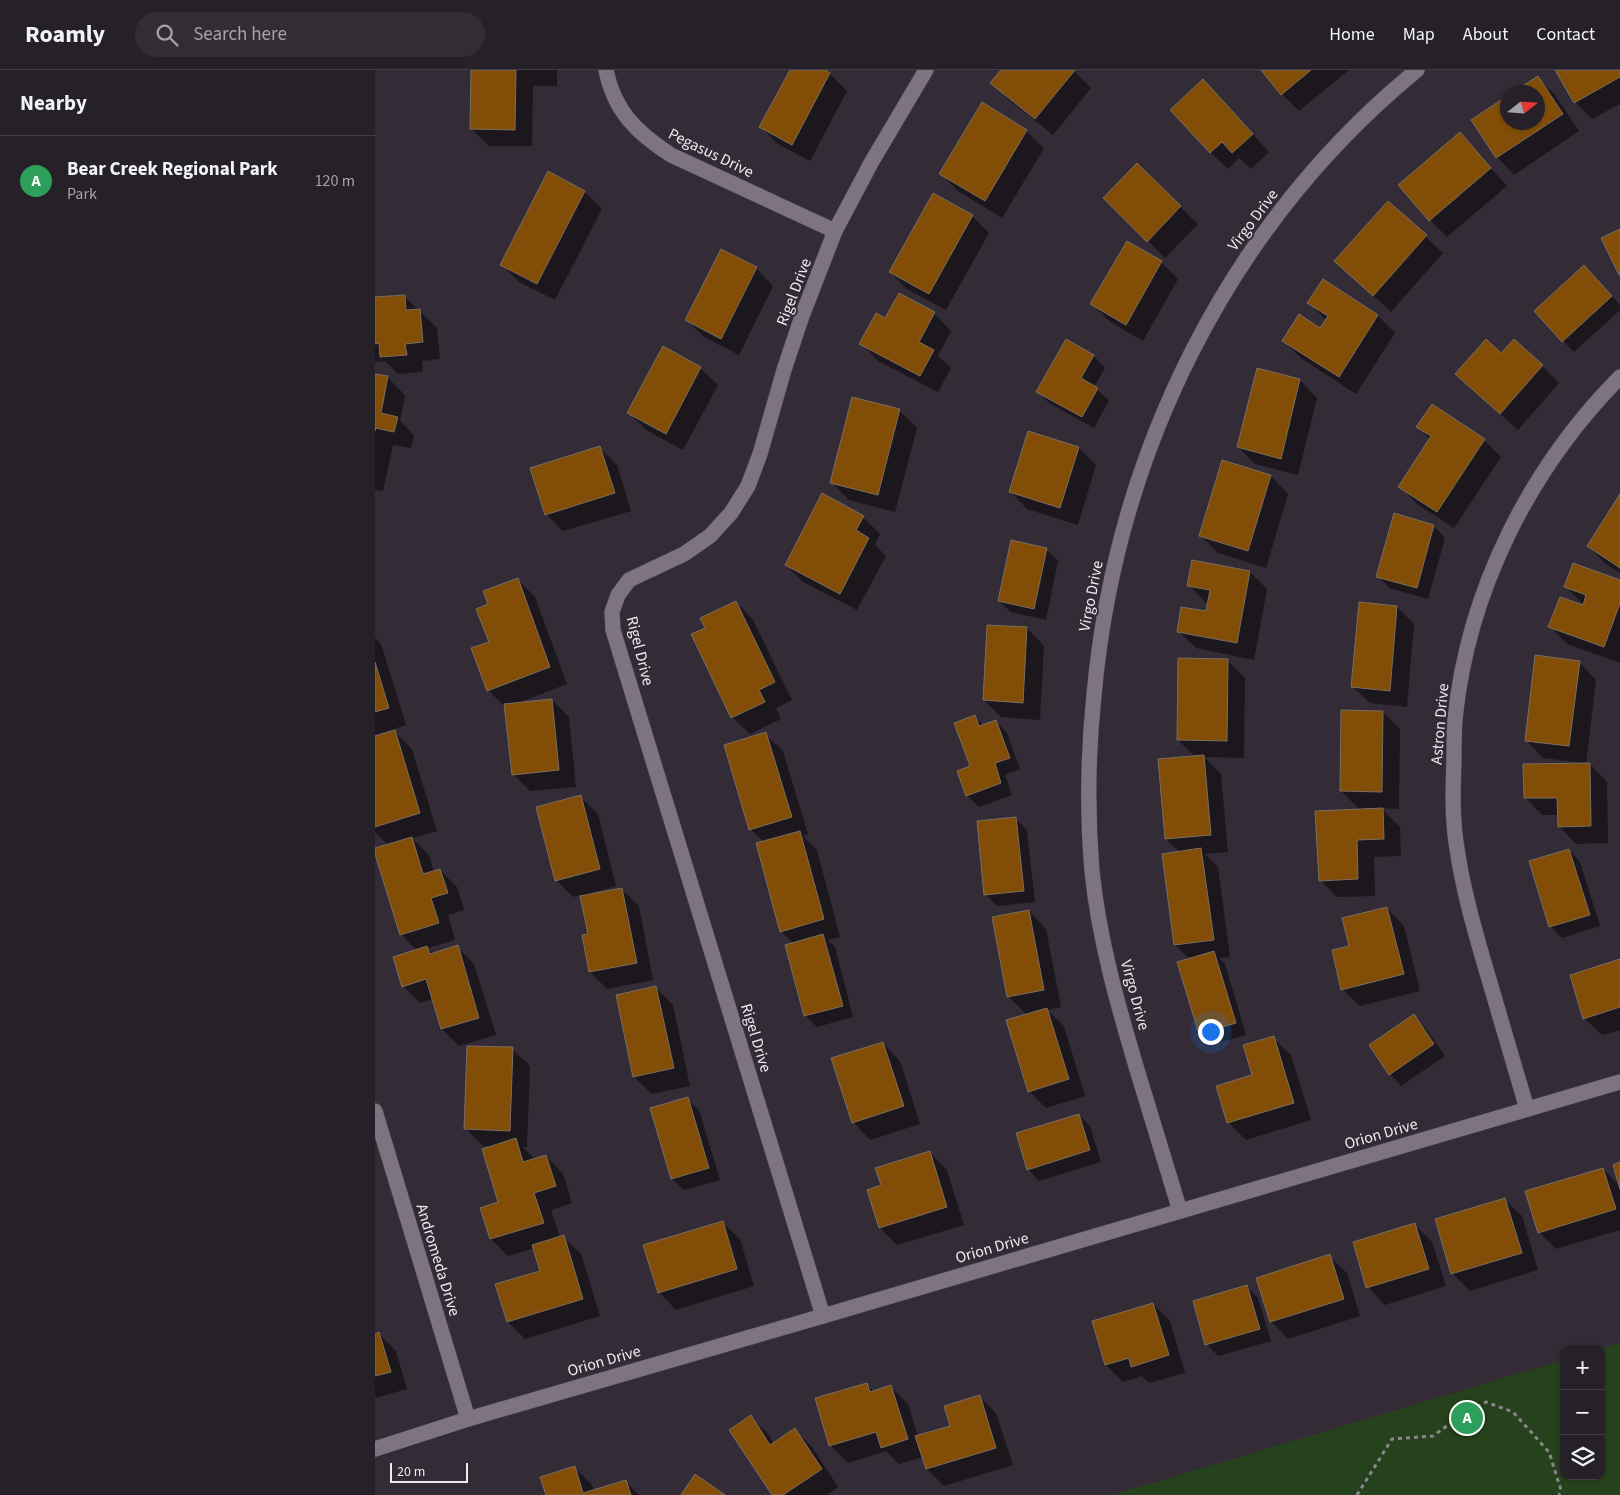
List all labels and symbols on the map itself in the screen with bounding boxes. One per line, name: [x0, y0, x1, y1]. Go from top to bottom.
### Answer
north arrow: [1500, 85, 1545, 130]
street label: Pegasus Drive: [665, 123, 757, 183]
street label: Virgo Drive: [1223, 185, 1283, 255]
street label: Rigel Drive: [771, 255, 817, 329]
street label: Virgo Drive: [1073, 559, 1109, 633]
street label: Rigel Drive: [621, 614, 659, 688]
street label: Astron Drive: [1425, 682, 1455, 766]
street label: Virgo Drive: [1115, 957, 1155, 1033]
street label: Rigel Drive: [735, 1001, 777, 1075]
your location: [1198, 1019, 1224, 1045]
street label: Orion Drive: [1342, 1113, 1420, 1155]
street label: Andromeda Drive: [410, 1201, 466, 1319]
street label: Orion Drive: [953, 1227, 1031, 1269]
street label: Orion Drive: [565, 1340, 643, 1382]
pin: A: [1451, 1399, 1483, 1437]
scale bar: [390, 1460, 467, 1483]

